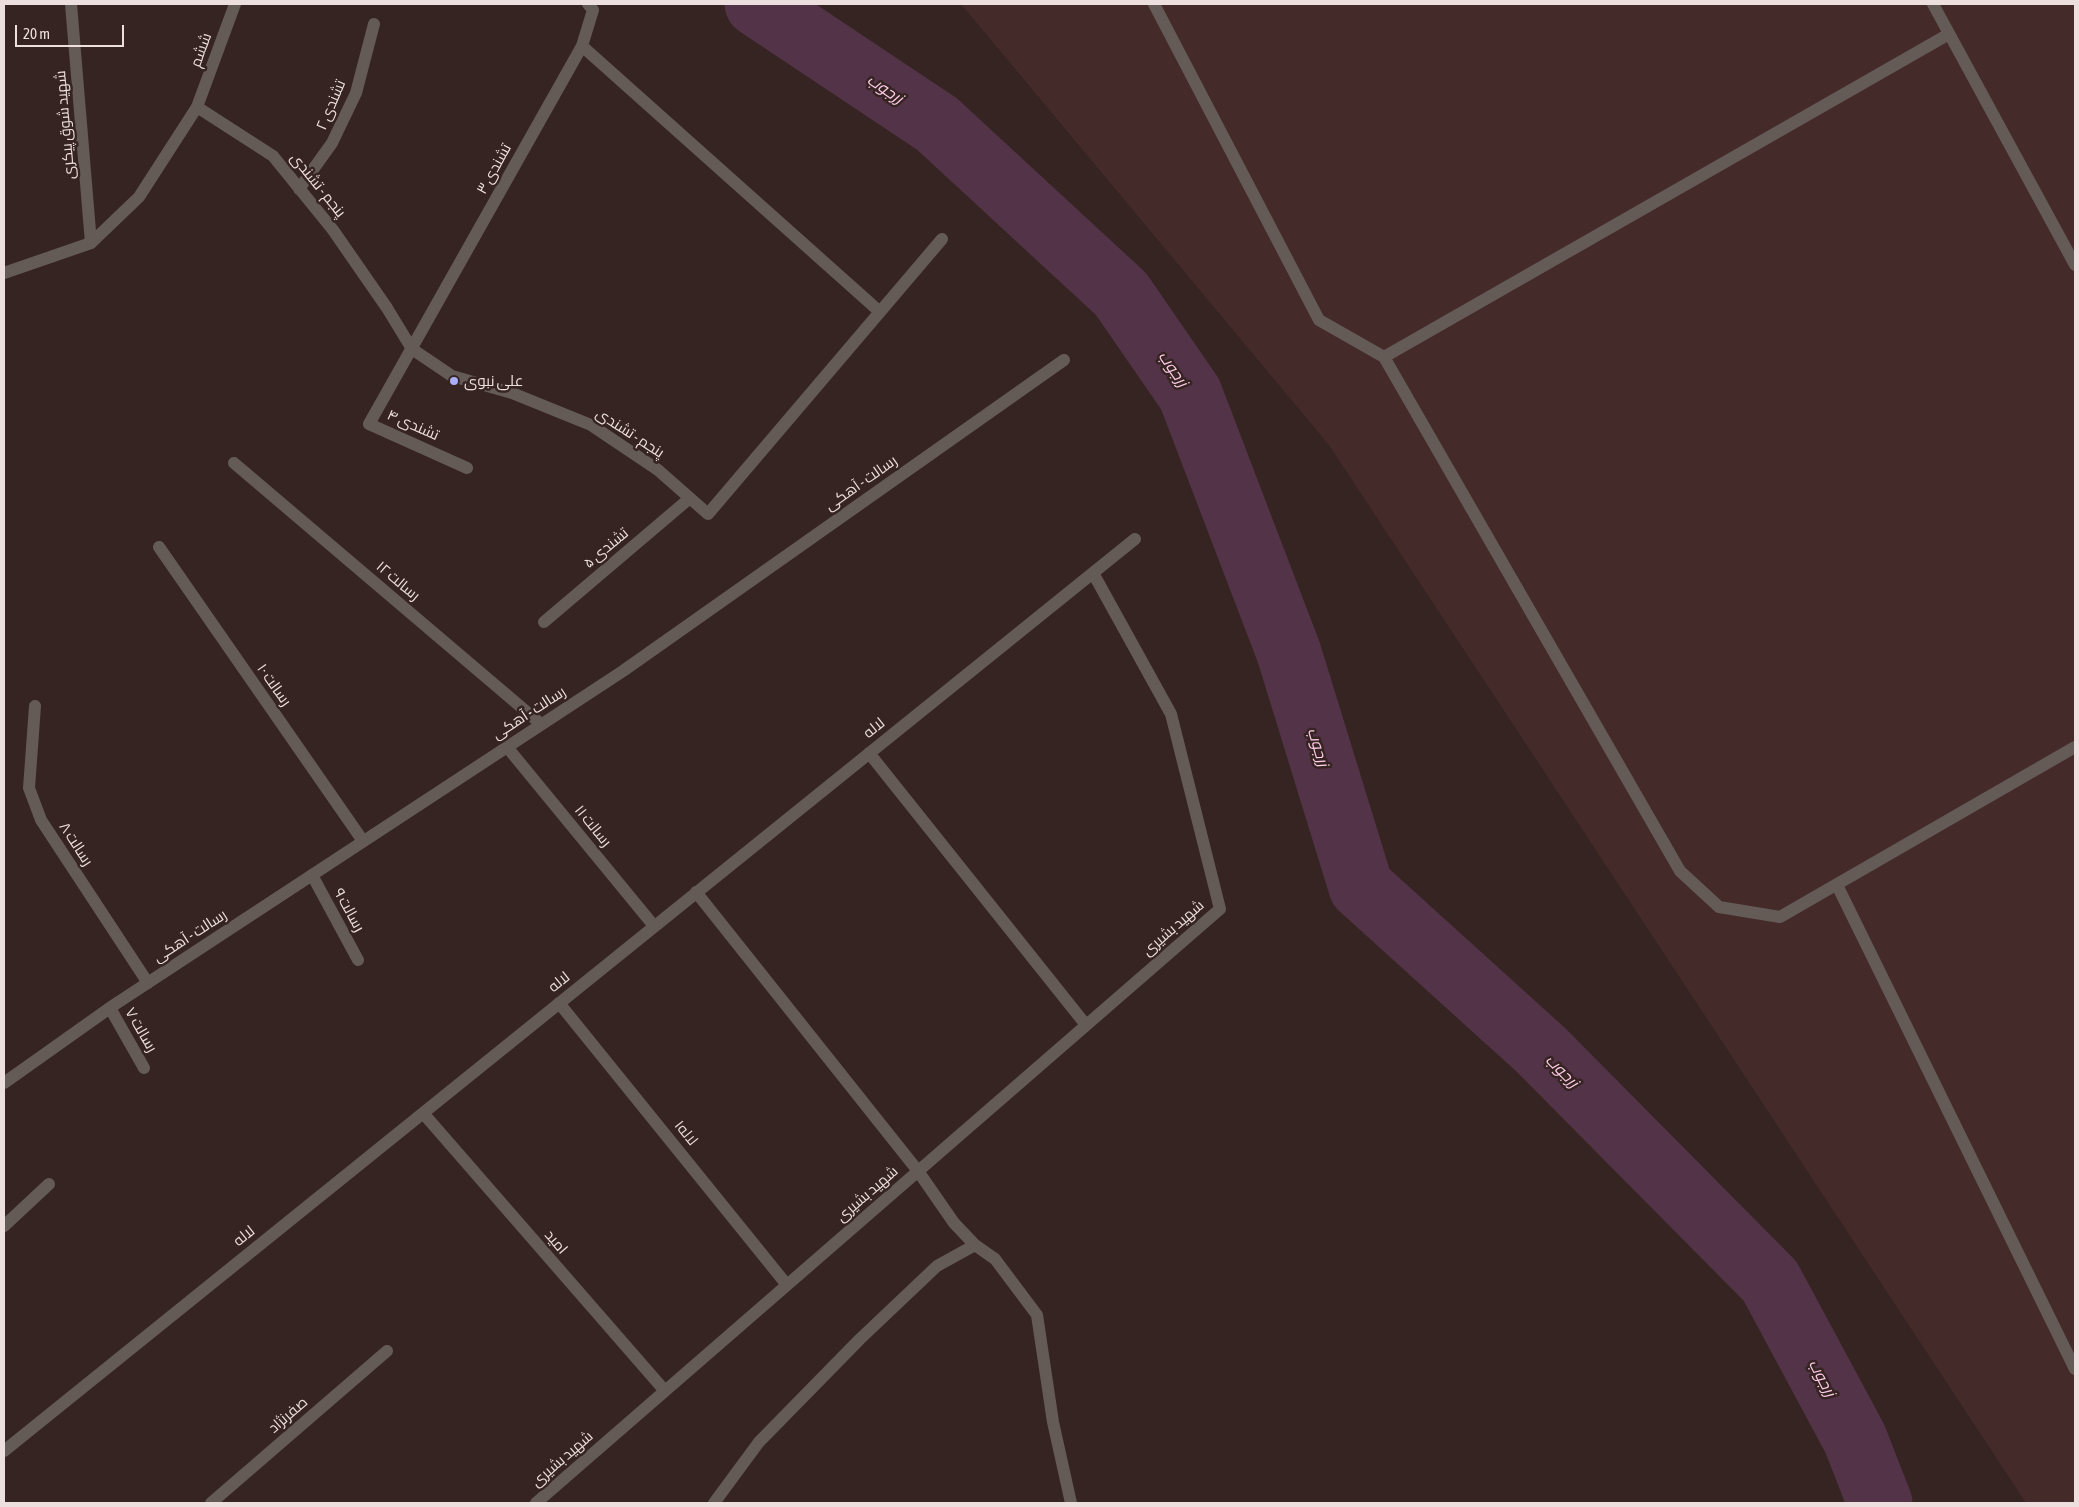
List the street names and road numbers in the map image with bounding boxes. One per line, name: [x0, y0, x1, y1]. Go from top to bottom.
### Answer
street label: ششم: [187, 30, 215, 70]
street label: شهید شوق پیکری: [51, 70, 79, 180]
street label: تشندی ۲: [312, 77, 350, 133]
street label: تشندی ۳: [473, 141, 515, 197]
street label: پنجم - تشندی: [286, 149, 350, 221]
street label: پنجم - تشندی: [592, 404, 668, 462]
street label: تشندی ۴: [384, 406, 442, 444]
street label: رسالت - آهکی: [821, 452, 901, 514]
street label: تشندی ۵: [580, 524, 632, 572]
street label: رسالت ۱۲: [372, 557, 424, 605]
street label: رسالت ۱۰: [253, 660, 295, 710]
street label: رسالت - آهکی: [489, 683, 569, 743]
street label: لاله: [860, 714, 888, 742]
street label: رسالت ۱۱: [571, 801, 615, 851]
street label: رسالت ۸: [55, 819, 97, 869]
street label: رسالت ۹: [330, 885, 368, 935]
street label: شهید بشیری: [1138, 896, 1208, 960]
street label: رسالت - آهکی: [150, 906, 230, 966]
street label: لاله: [545, 968, 573, 996]
street label: رسالت ۷: [121, 1004, 161, 1056]
street label: لاله۱: [670, 1117, 702, 1149]
street label: شهید بشیری: [832, 1162, 902, 1226]
street label: لاله: [230, 1222, 258, 1250]
street label: امید: [541, 1226, 571, 1258]
street label: صفرنژاد: [265, 1393, 311, 1437]
street label: شهید بشیری: [527, 1427, 597, 1491]

